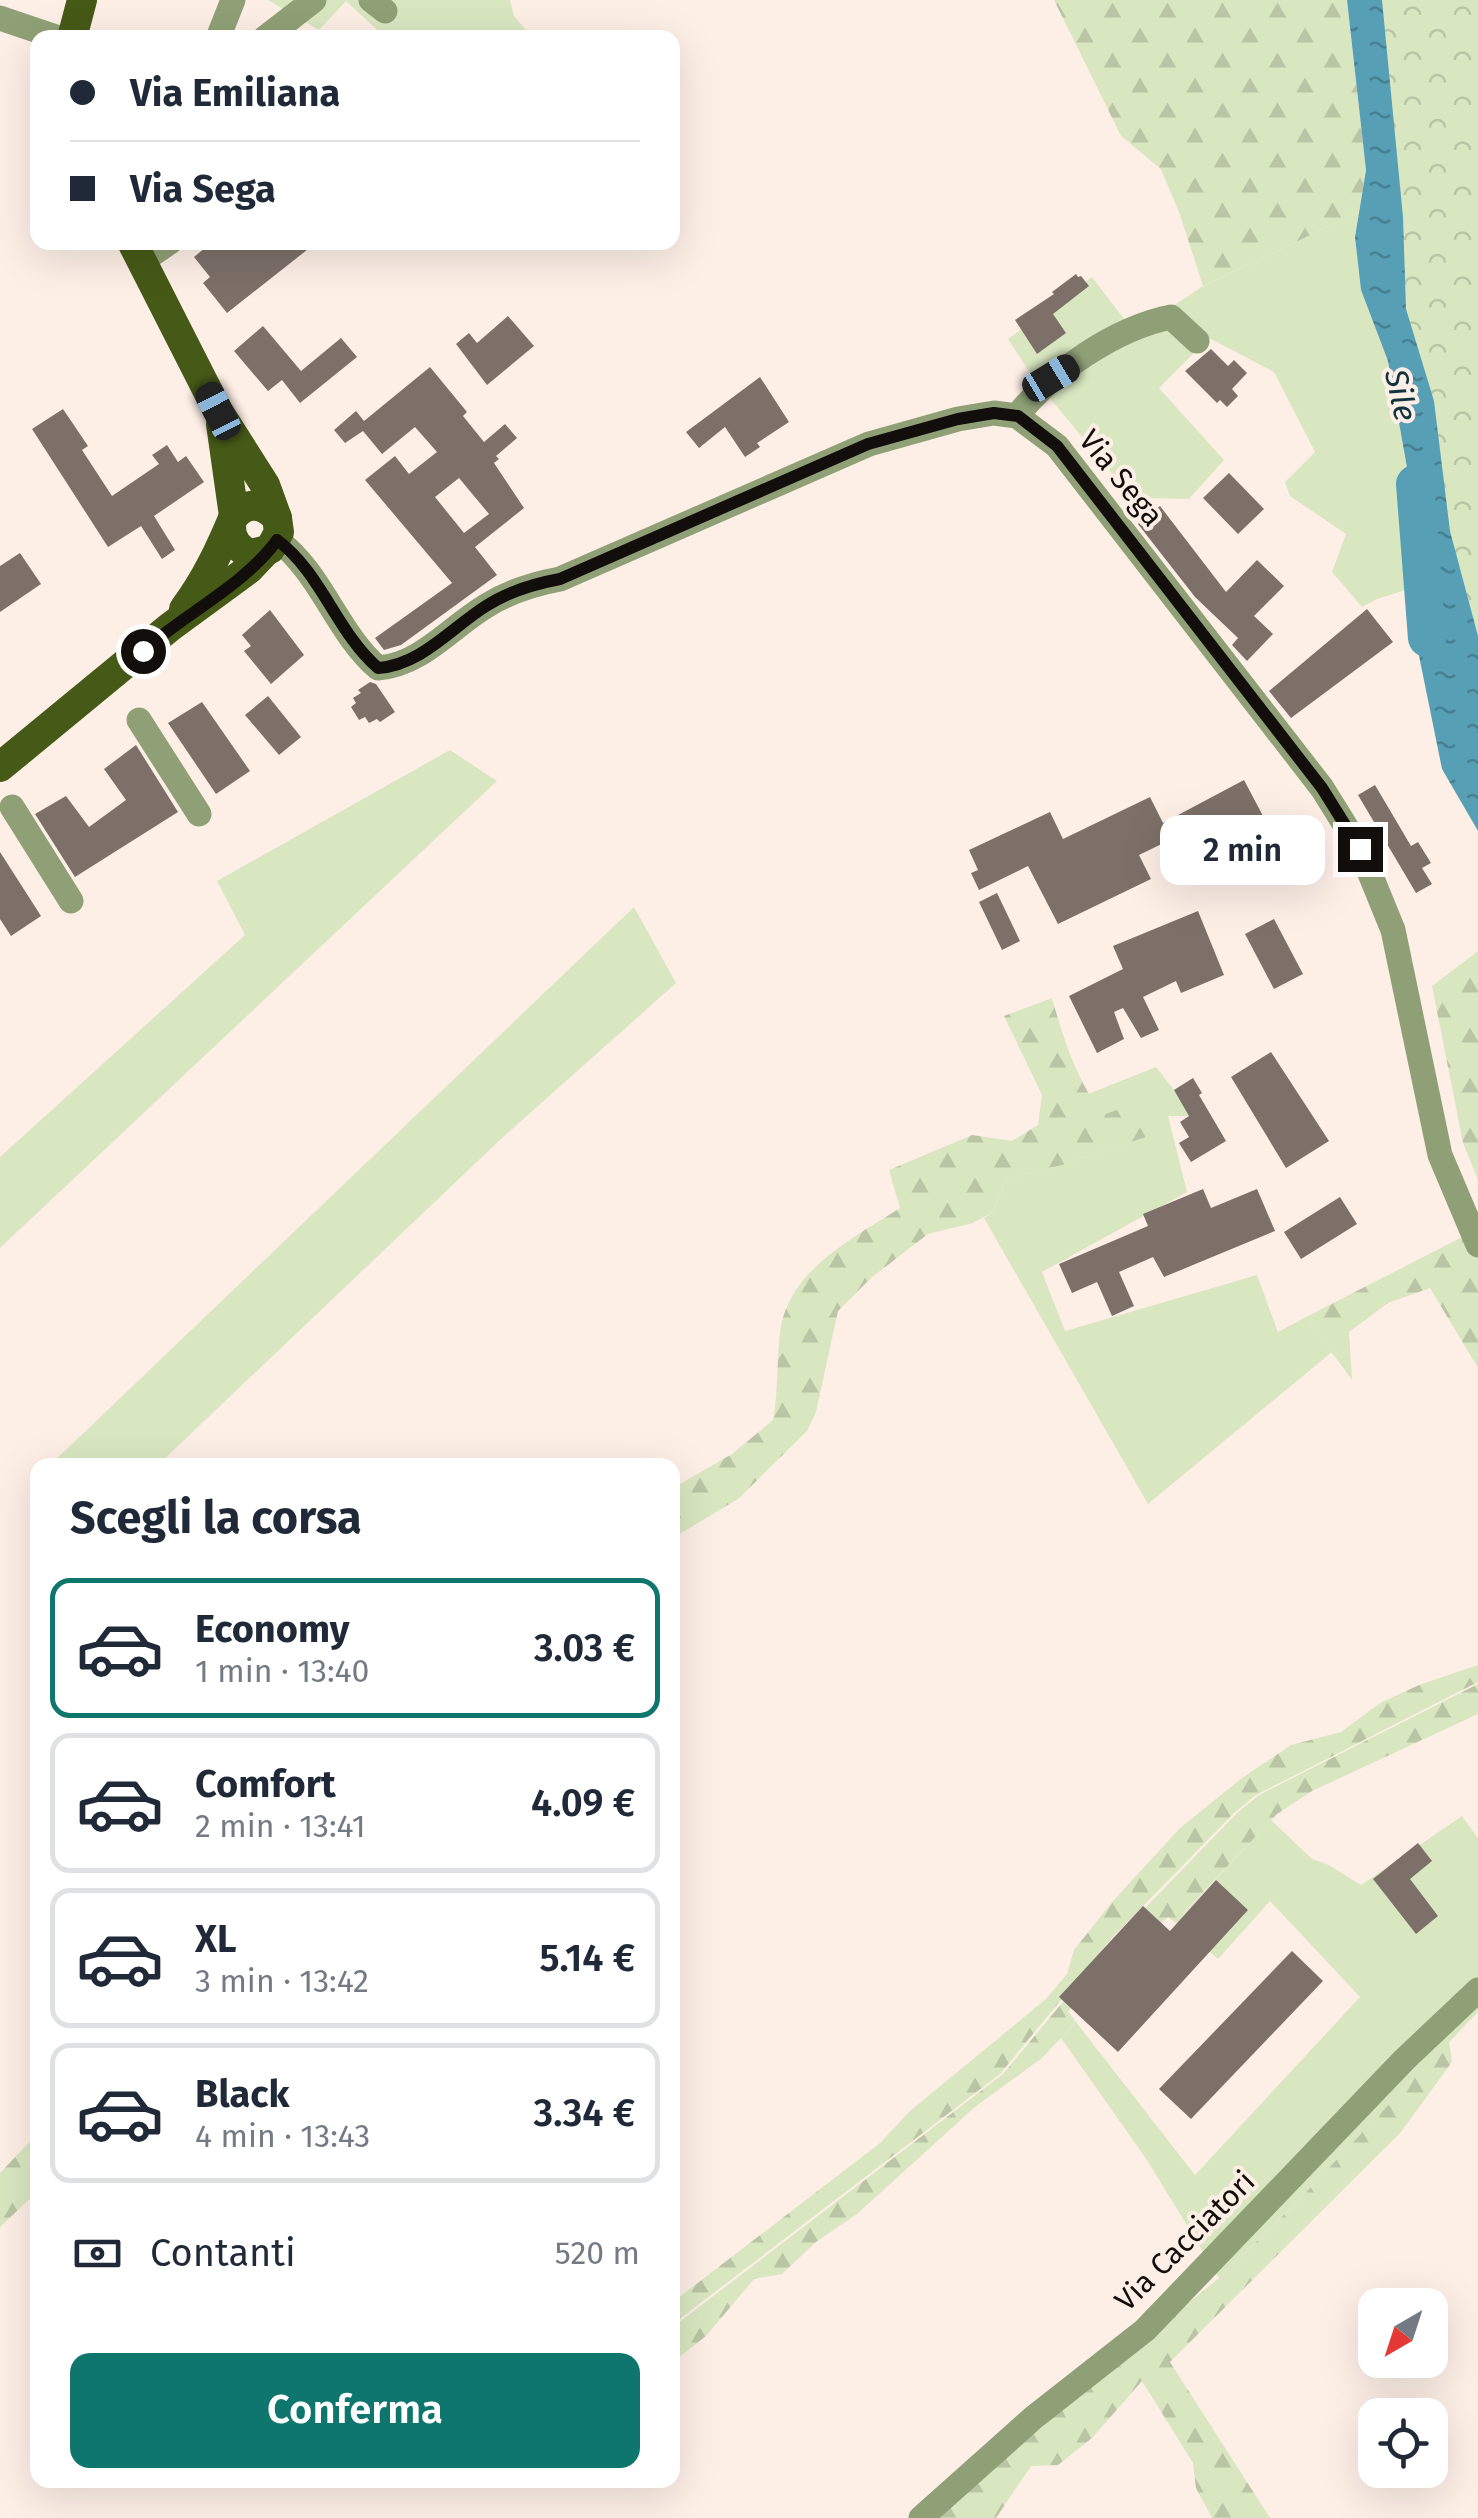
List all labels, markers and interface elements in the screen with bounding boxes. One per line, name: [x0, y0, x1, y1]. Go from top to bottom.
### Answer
text: Via Emiliana: [130, 70, 340, 116]
text: Via Sega: [130, 166, 276, 212]
car: [1018, 350, 1084, 406]
water label: Sile: [1377, 365, 1425, 424]
car: [191, 377, 245, 445]
street label: Via Sega: [1071, 423, 1171, 533]
route start: [121, 629, 166, 674]
callout: 2 min: [1160, 814, 1325, 884]
route end: [1338, 827, 1383, 872]
text: 2 min: [1203, 831, 1282, 869]
text: Scegli la corsa: [70, 1491, 362, 1545]
icon: car: [75, 1603, 165, 1693]
text: Economy: [195, 1606, 350, 1652]
text: 3.03 €: [534, 1625, 635, 1671]
text: 1 min · 13:40: [195, 1652, 369, 1690]
icon: car: [75, 1758, 165, 1848]
text: Comfort: [195, 1761, 336, 1807]
text: 4.09 €: [531, 1780, 635, 1826]
text: 2 min · 13:41: [195, 1807, 366, 1845]
icon: car: [75, 1913, 165, 2003]
text: XL: [195, 1916, 237, 1962]
text: 5.14 €: [540, 1935, 635, 1981]
text: 3 min · 13:42: [195, 1962, 369, 2000]
icon: car: [75, 2068, 165, 2158]
text: Black: [195, 2071, 290, 2117]
text: 3.34 €: [534, 2090, 635, 2136]
text: 4 min · 13:43: [195, 2117, 370, 2155]
street label: Via Cacciatori: [1108, 2164, 1262, 2318]
icon: cash: [70, 2226, 125, 2281]
text: Contanti: [150, 2230, 296, 2276]
text: 520 m: [555, 2234, 640, 2272]
north arrow: [1358, 2288, 1448, 2378]
map controls: [1358, 2288, 1448, 2488]
button: Conferma: [70, 2353, 640, 2468]
button: locate: [1358, 2398, 1448, 2488]

